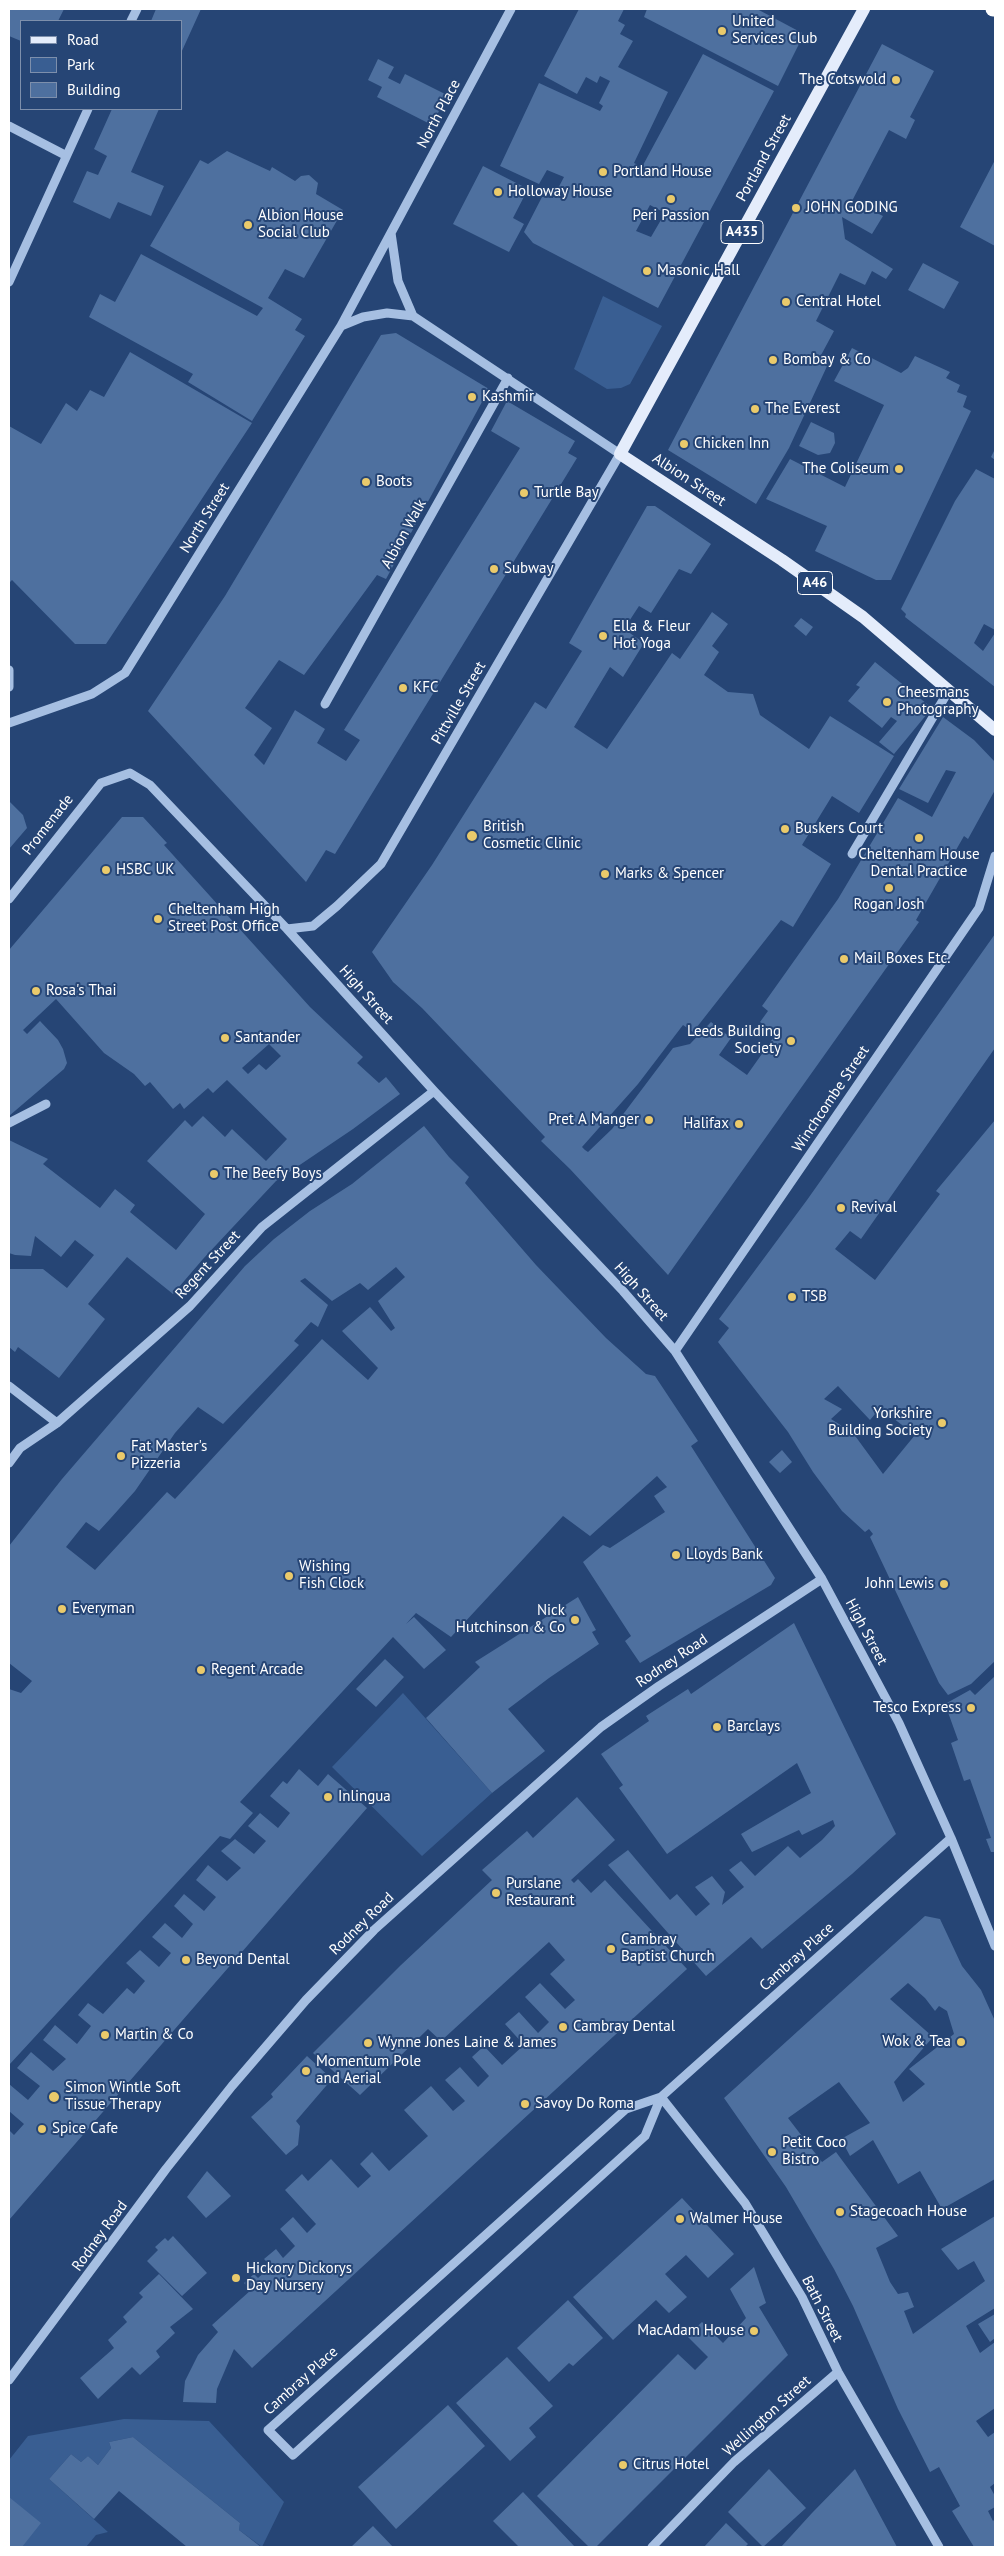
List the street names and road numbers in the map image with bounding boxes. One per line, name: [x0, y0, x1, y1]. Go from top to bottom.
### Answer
street label: North Place: [413, 77, 465, 151]
street label: Portland Street: [733, 111, 795, 205]
road number: A435: [721, 220, 763, 243]
street label: Albion Street: [649, 450, 729, 510]
street label: North Street: [176, 480, 234, 556]
street label: Albion Walk: [378, 496, 430, 572]
road number: A46: [798, 572, 832, 594]
street label: Pittville Street: [428, 658, 490, 748]
street label: Promenade: [19, 791, 77, 859]
street label: High Street: [335, 962, 397, 1028]
street label: Winchcombe Street: [789, 1042, 873, 1156]
street label: Regent Street: [172, 1227, 244, 1303]
street label: High Street: [610, 1259, 672, 1325]
street label: High Street: [841, 1596, 891, 1668]
street label: Rodney Road: [633, 1630, 711, 1692]
street label: Rodney Road: [326, 1889, 398, 1959]
street label: Cambray Place: [756, 1919, 838, 1995]
street label: Rodney Road: [68, 2197, 132, 2275]
street label: Bath Street: [798, 2273, 846, 2345]
street label: Cambray Place: [260, 2343, 342, 2419]
street label: Wellington Street: [719, 2372, 815, 2460]

